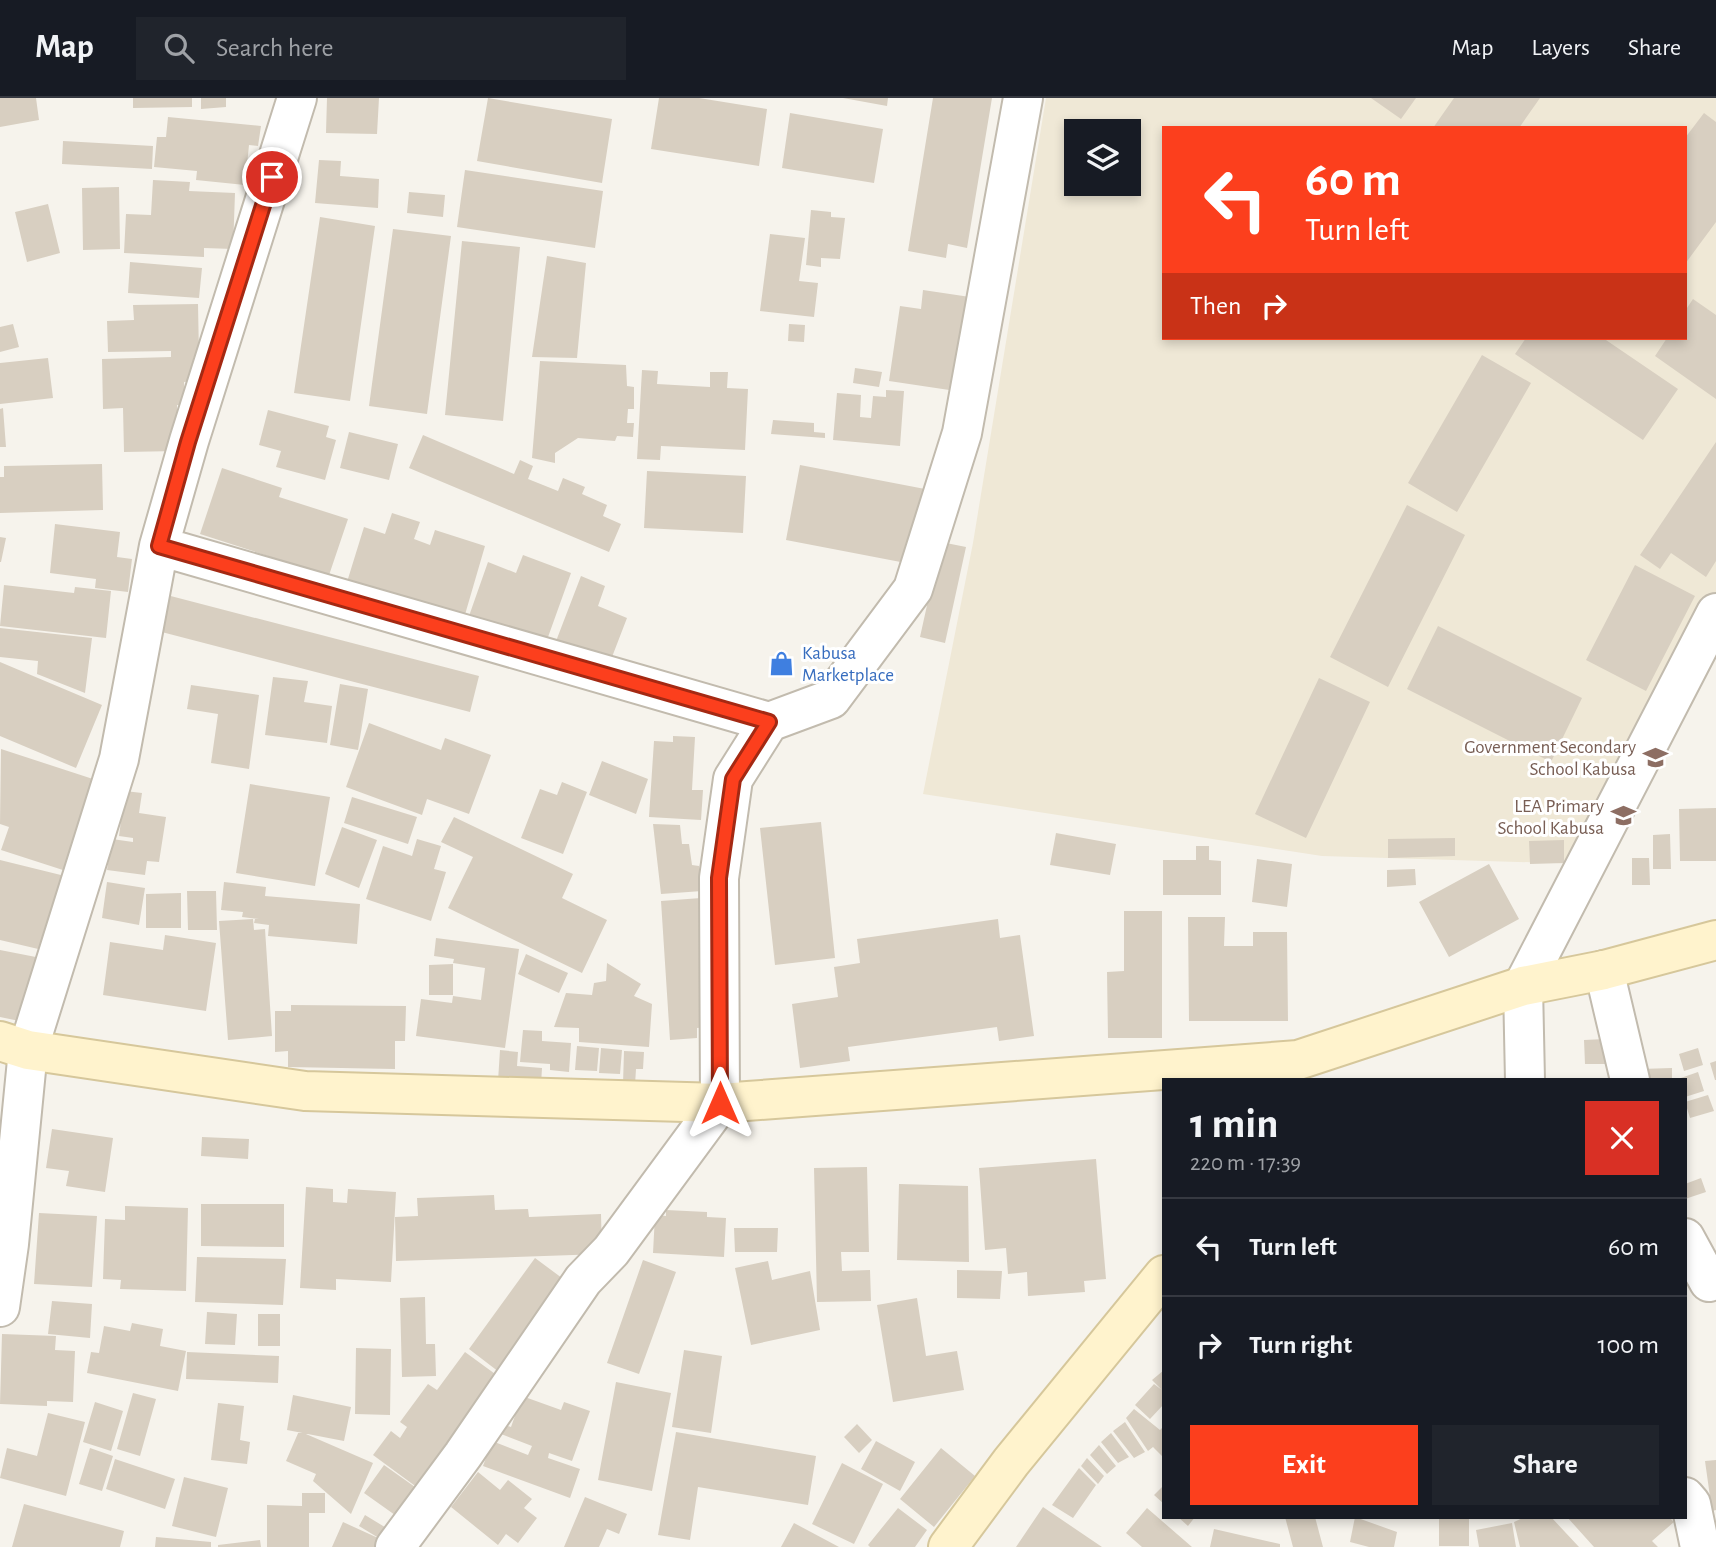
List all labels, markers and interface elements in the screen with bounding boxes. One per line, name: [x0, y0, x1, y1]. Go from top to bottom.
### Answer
search box: [136, 17, 626, 80]
icon: search: [160, 29, 198, 67]
text: Map: [35, 31, 94, 64]
text: Search here: [216, 35, 334, 61]
text: Map: [1451, 36, 1493, 60]
text: Layers: [1531, 36, 1590, 60]
text: Share: [1628, 36, 1681, 60]
map controls: [1064, 119, 1141, 196]
button: layers: [1064, 119, 1141, 196]
pin: [242, 147, 302, 207]
icon: left: [1190, 154, 1281, 245]
text: 60 m: [1305, 156, 1401, 205]
icon: arrive: [253, 158, 291, 196]
text: Turn left: [1305, 214, 1409, 246]
icon: right: [1255, 287, 1293, 325]
text: Then: [1190, 293, 1241, 319]
place label: Kabusa Marketplace: [802, 644, 894, 685]
shop icon: Kabusa Marketplace: [768, 649, 796, 677]
place label: Government Secondary School Kabusa: [1464, 738, 1636, 779]
school or university icon: Government Secondary School Kabusa: [1642, 743, 1670, 771]
place label: LEA Primary School Kabusa: [1497, 797, 1604, 838]
school or university icon: LEA Primary School Kabusa: [1610, 802, 1638, 830]
position arrow: [683, 1066, 757, 1140]
button: close: [1585, 1101, 1659, 1175]
text: 1 min: [1190, 1103, 1279, 1145]
text: 220 m · 17:39: [1190, 1152, 1301, 1175]
icon: left: [1190, 1228, 1228, 1266]
text: Turn left: [1249, 1234, 1337, 1260]
text: 60 m: [1608, 1234, 1659, 1260]
icon: right: [1190, 1326, 1228, 1364]
text: Turn right: [1249, 1332, 1352, 1358]
text: 100 m: [1598, 1332, 1659, 1358]
button: Exit: [1190, 1425, 1418, 1505]
button: Share: [1432, 1425, 1659, 1505]

